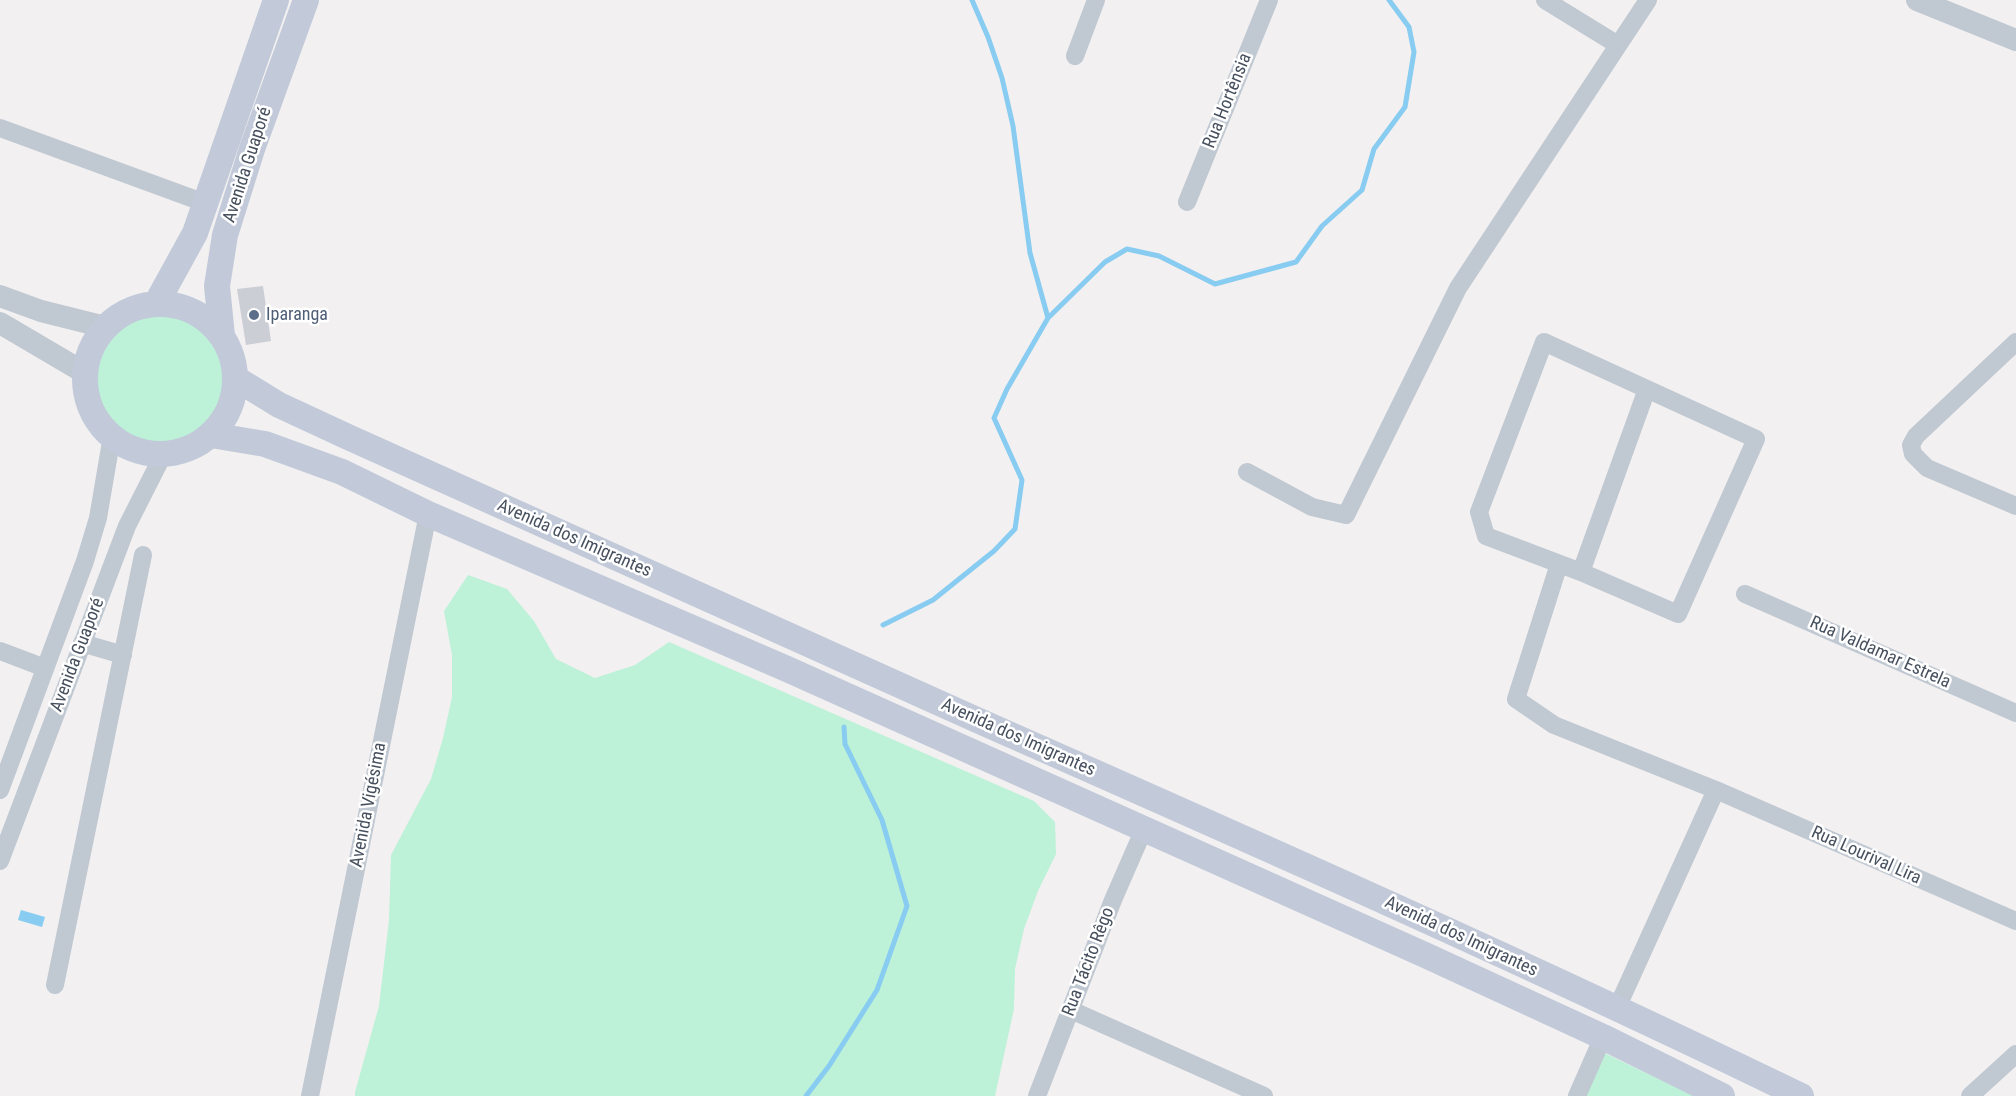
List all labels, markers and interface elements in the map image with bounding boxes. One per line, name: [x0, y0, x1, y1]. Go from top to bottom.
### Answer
street label: Rua Hortênsia: [1199, 50, 1257, 152]
street label: Avenida Guaporé: [219, 105, 277, 225]
place label: Iparanga: [266, 304, 328, 326]
marker: Iparanga: [247, 308, 261, 322]
street label: Avenida dos Imigrantes: [494, 495, 654, 583]
street label: Avenida Guaporé: [46, 595, 110, 715]
street label: Rua Valdamar Estrela: [1806, 612, 1954, 694]
street label: Avenida dos Imigrantes: [938, 694, 1098, 782]
street label: Avenida Vigésima: [346, 741, 392, 869]
street label: Rua Lourival Lira: [1808, 822, 1924, 890]
street label: Avenida dos Imigrantes: [1381, 892, 1541, 982]
street label: Rua Tácito Rêgo: [1058, 905, 1120, 1019]

